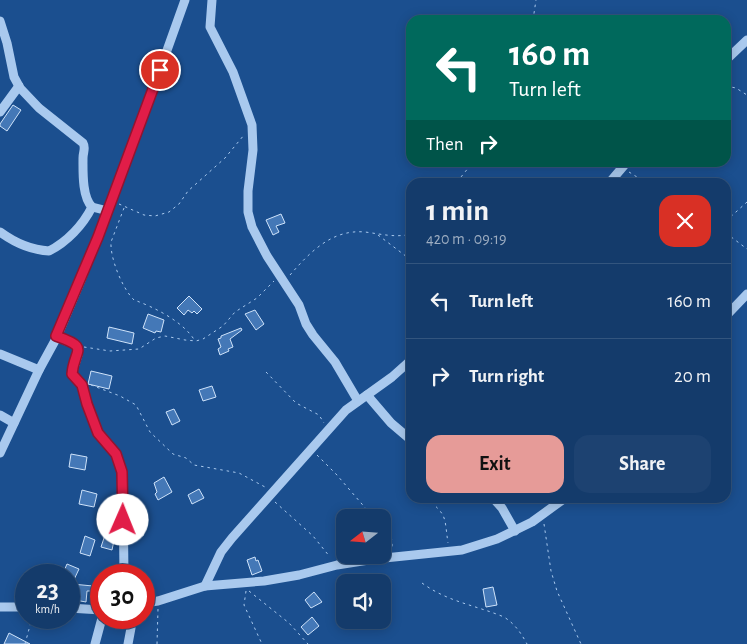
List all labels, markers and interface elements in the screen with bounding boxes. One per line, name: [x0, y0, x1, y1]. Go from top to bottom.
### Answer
icon: left: [426, 35, 491, 100]
text: 160 m: [509, 37, 590, 72]
pin: [139, 49, 181, 91]
icon: arrive: [146, 56, 174, 84]
text: Turn left: [509, 78, 581, 100]
icon: right: [474, 130, 502, 158]
text: Then: [426, 135, 464, 154]
button: close: [659, 195, 711, 247]
text: 1 min: [426, 196, 489, 226]
text: 420 m · 09:19: [426, 231, 506, 247]
icon: left: [426, 287, 454, 315]
text: Turn left: [469, 292, 533, 311]
text: 160 m: [667, 292, 711, 311]
icon: right: [426, 362, 454, 390]
text: Turn right: [469, 367, 544, 386]
text: 20 m: [674, 367, 711, 386]
button: Exit: [426, 435, 564, 493]
button: Share: [574, 435, 711, 493]
position arrow: [96, 493, 148, 545]
north arrow: [336, 509, 391, 564]
map controls: [336, 509, 391, 629]
speed limit sign: 30: [90, 564, 155, 629]
button: sound: [336, 574, 391, 629]
text: 23: [36, 578, 59, 603]
text: km/h: [35, 603, 60, 615]

